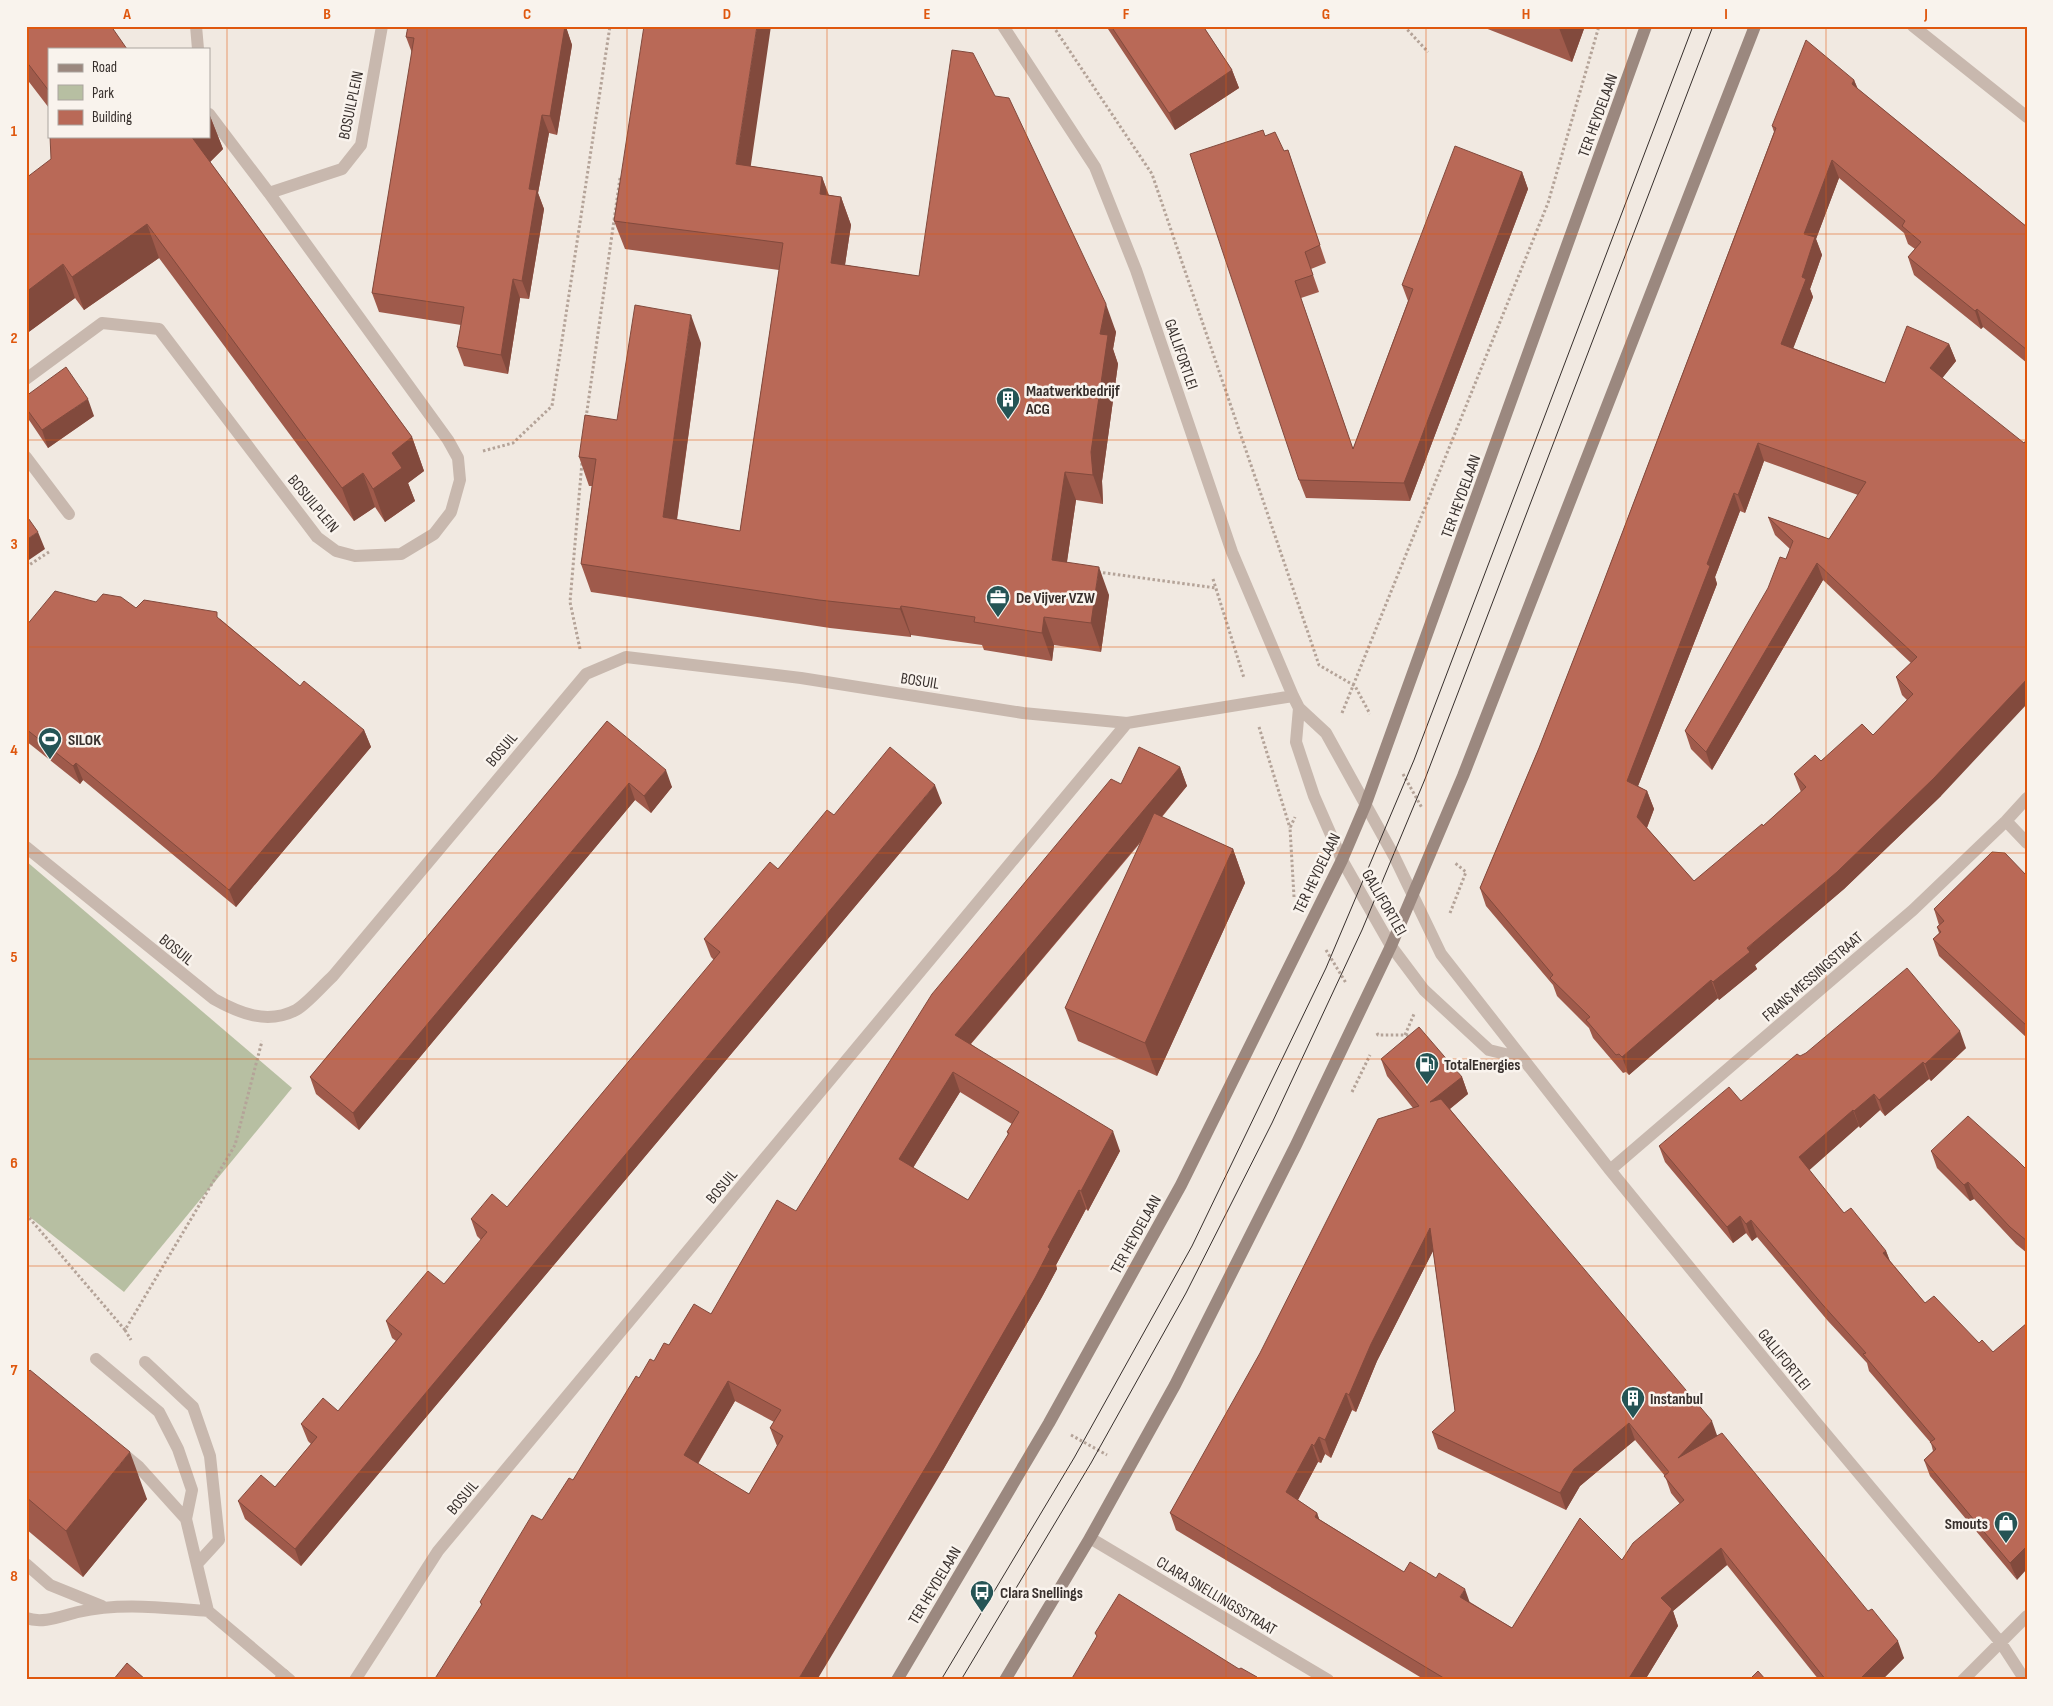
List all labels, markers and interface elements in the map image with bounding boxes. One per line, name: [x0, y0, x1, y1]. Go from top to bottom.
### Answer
text: A: [122, 5, 131, 24]
text: B: [323, 5, 331, 24]
text: C: [523, 5, 531, 24]
text: D: [723, 5, 731, 24]
text: E: [924, 5, 931, 24]
text: F: [1123, 5, 1130, 24]
text: G: [1322, 5, 1330, 24]
text: H: [1522, 5, 1530, 24]
text: I: [1724, 5, 1728, 24]
text: J: [1923, 5, 1928, 24]
legend: [48, 48, 210, 138]
text: Road: [92, 58, 117, 77]
street label: BOSUILPLEIN: [335, 69, 368, 141]
street label: TER HEYDELAAN: [1575, 71, 1622, 160]
text: Park: [92, 84, 114, 103]
text: Building: [92, 108, 132, 127]
text: 1: [11, 122, 18, 141]
street label: GALLIFORTLEI: [1160, 317, 1201, 392]
text: 2: [10, 329, 18, 348]
place label: Maatwerkbedrijf ACG: [1025, 382, 1121, 419]
building icon: Maatwerkbedrijf ACG: [995, 386, 1021, 420]
street label: TER HEYDELAAN: [1438, 452, 1485, 541]
street label: BOSUILPLEIN: [283, 471, 342, 537]
text: 3: [10, 535, 18, 554]
office icon: De Vijver VZW: [985, 584, 1011, 618]
place label: De Vijver VZW: [1016, 589, 1096, 608]
street label: BOSUIL: [899, 669, 941, 694]
sports icon: SILOK: [37, 726, 63, 760]
street label: BOSUIL: [482, 729, 522, 771]
place label: SILOK: [68, 731, 101, 750]
text: 4: [10, 741, 18, 760]
street label: TER HEYDELAAN: [1290, 830, 1345, 917]
street label: GALLIFORTLEI: [1357, 866, 1410, 939]
street label: FRANS MESSINGSTRAAT: [1759, 928, 1868, 1026]
street label: BOSUIL: [155, 931, 197, 970]
text: 5: [10, 948, 18, 967]
fuel station icon: TotalEnergies: [1414, 1051, 1440, 1085]
place label: TotalEnergies: [1444, 1056, 1520, 1075]
text: 6: [10, 1154, 18, 1173]
street label: BOSUIL: [702, 1166, 742, 1208]
street label: TER HEYDELAAN: [1107, 1192, 1166, 1277]
street label: GALLIFORTLEI: [1753, 1325, 1814, 1394]
text: 7: [11, 1361, 18, 1380]
building icon: Instanbul: [1620, 1385, 1646, 1419]
place label: Instanbul: [1650, 1390, 1703, 1409]
street label: BOSUIL: [443, 1477, 483, 1519]
shop icon: Smouts: [1993, 1510, 2019, 1544]
place label: Smouts: [1945, 1515, 1988, 1534]
street label: TER HEYDELAAN: [905, 1544, 966, 1628]
street label: CLARA SNELLINGSSTRAAT: [1153, 1553, 1280, 1640]
text: 8: [10, 1567, 18, 1586]
bus stop icon: Clara Snellings: [969, 1579, 995, 1613]
place label: Clara Snellings: [1000, 1584, 1083, 1603]

